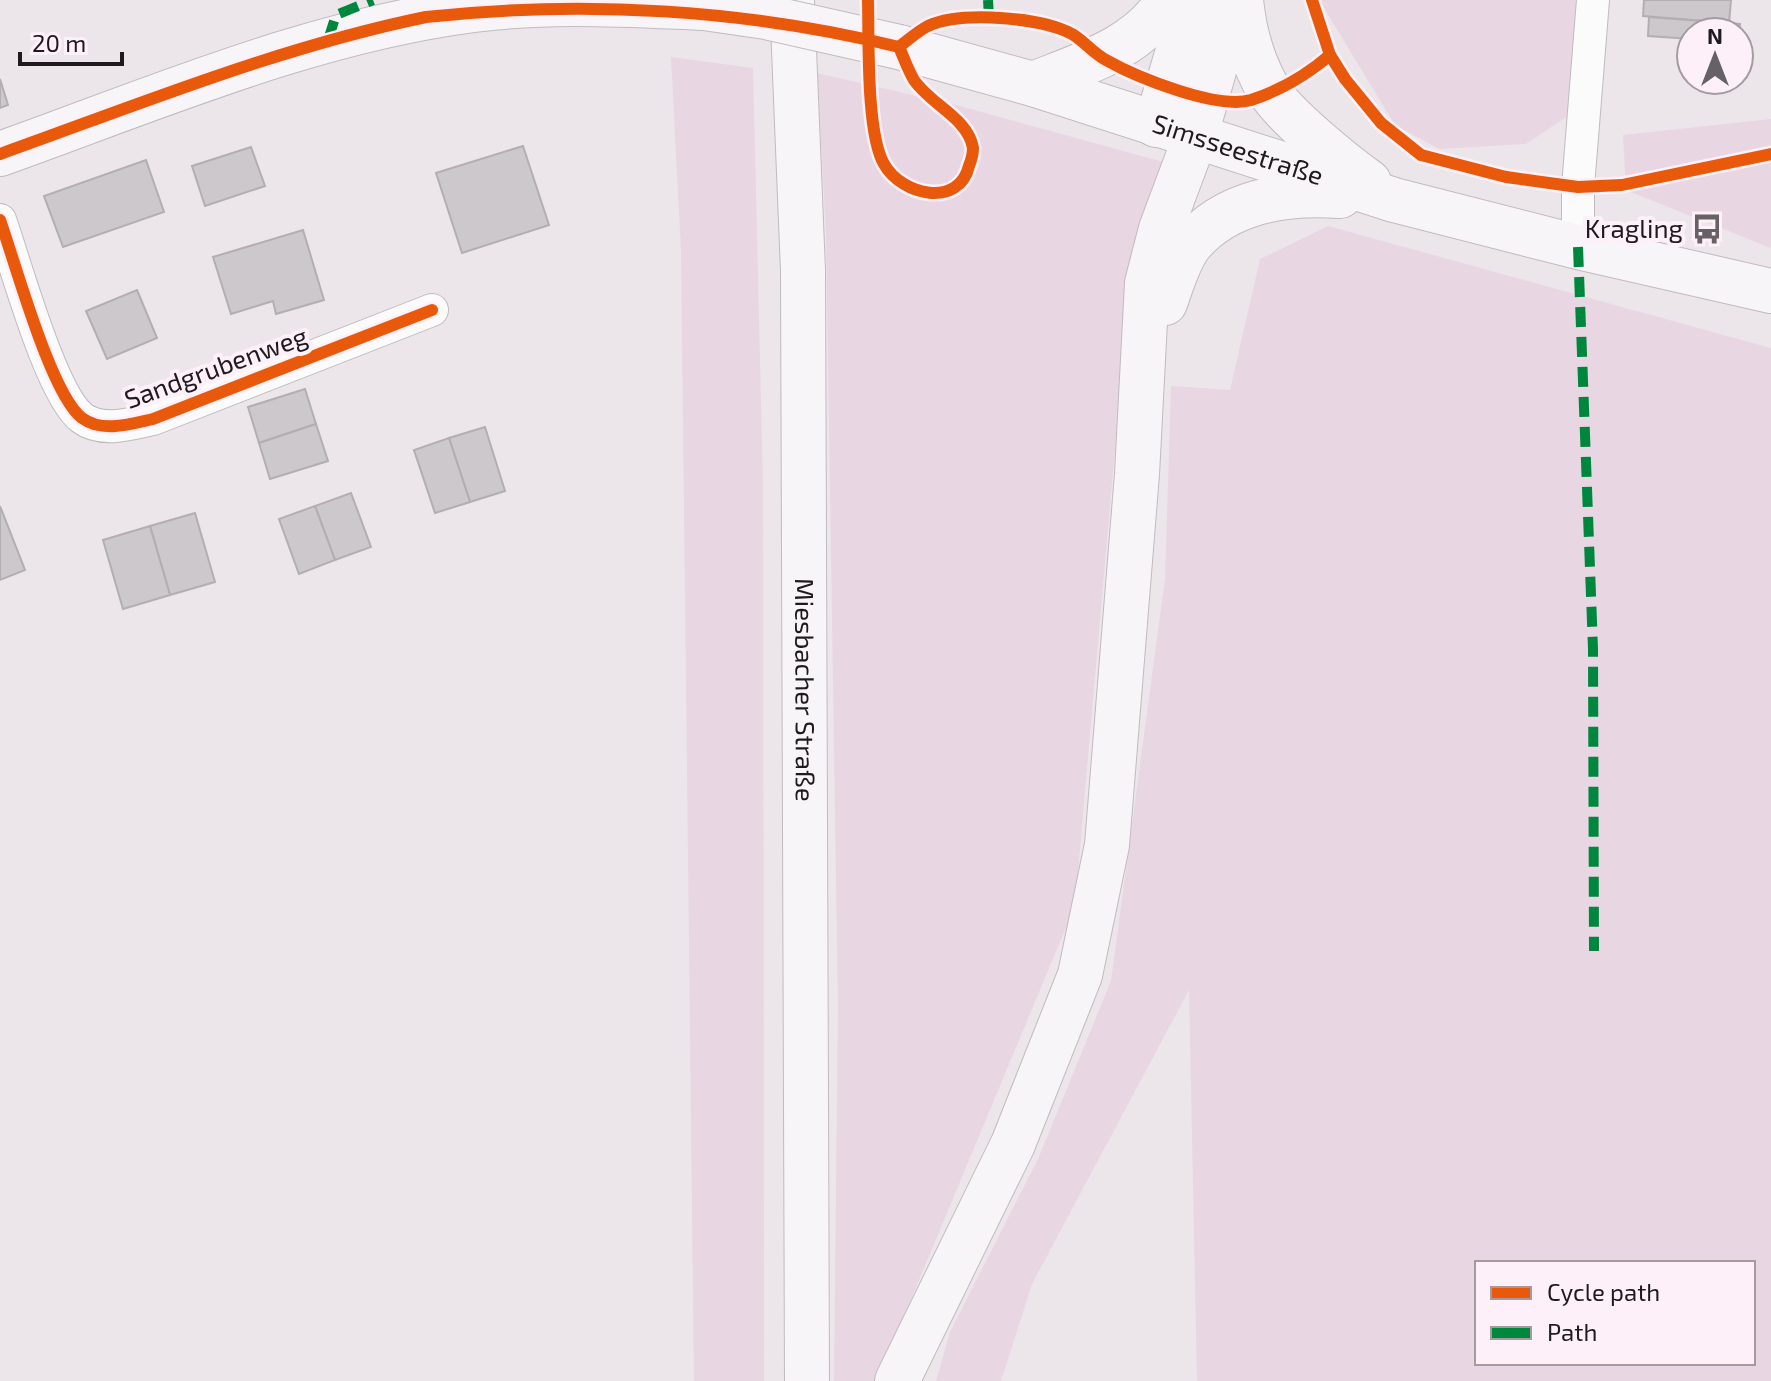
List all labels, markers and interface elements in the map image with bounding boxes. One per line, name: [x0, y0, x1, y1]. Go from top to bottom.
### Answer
scale bar: [20, 16, 122, 66]
north arrow: [1675, 16, 1755, 96]
text: N: [1707, 22, 1723, 48]
text: 20 m: [32, 28, 86, 57]
street label: Simsseestraße: [1149, 106, 1327, 190]
place label: Kragling: [1585, 212, 1683, 243]
bus stop icon: Kragling: [1690, 212, 1724, 246]
street label: Sandgrubenweg: [120, 319, 311, 414]
street label: Miesbacher Straße: [790, 578, 822, 802]
legend: [1475, 1261, 1755, 1365]
text: Cycle path: [1547, 1277, 1660, 1306]
text: Path: [1547, 1317, 1597, 1346]

